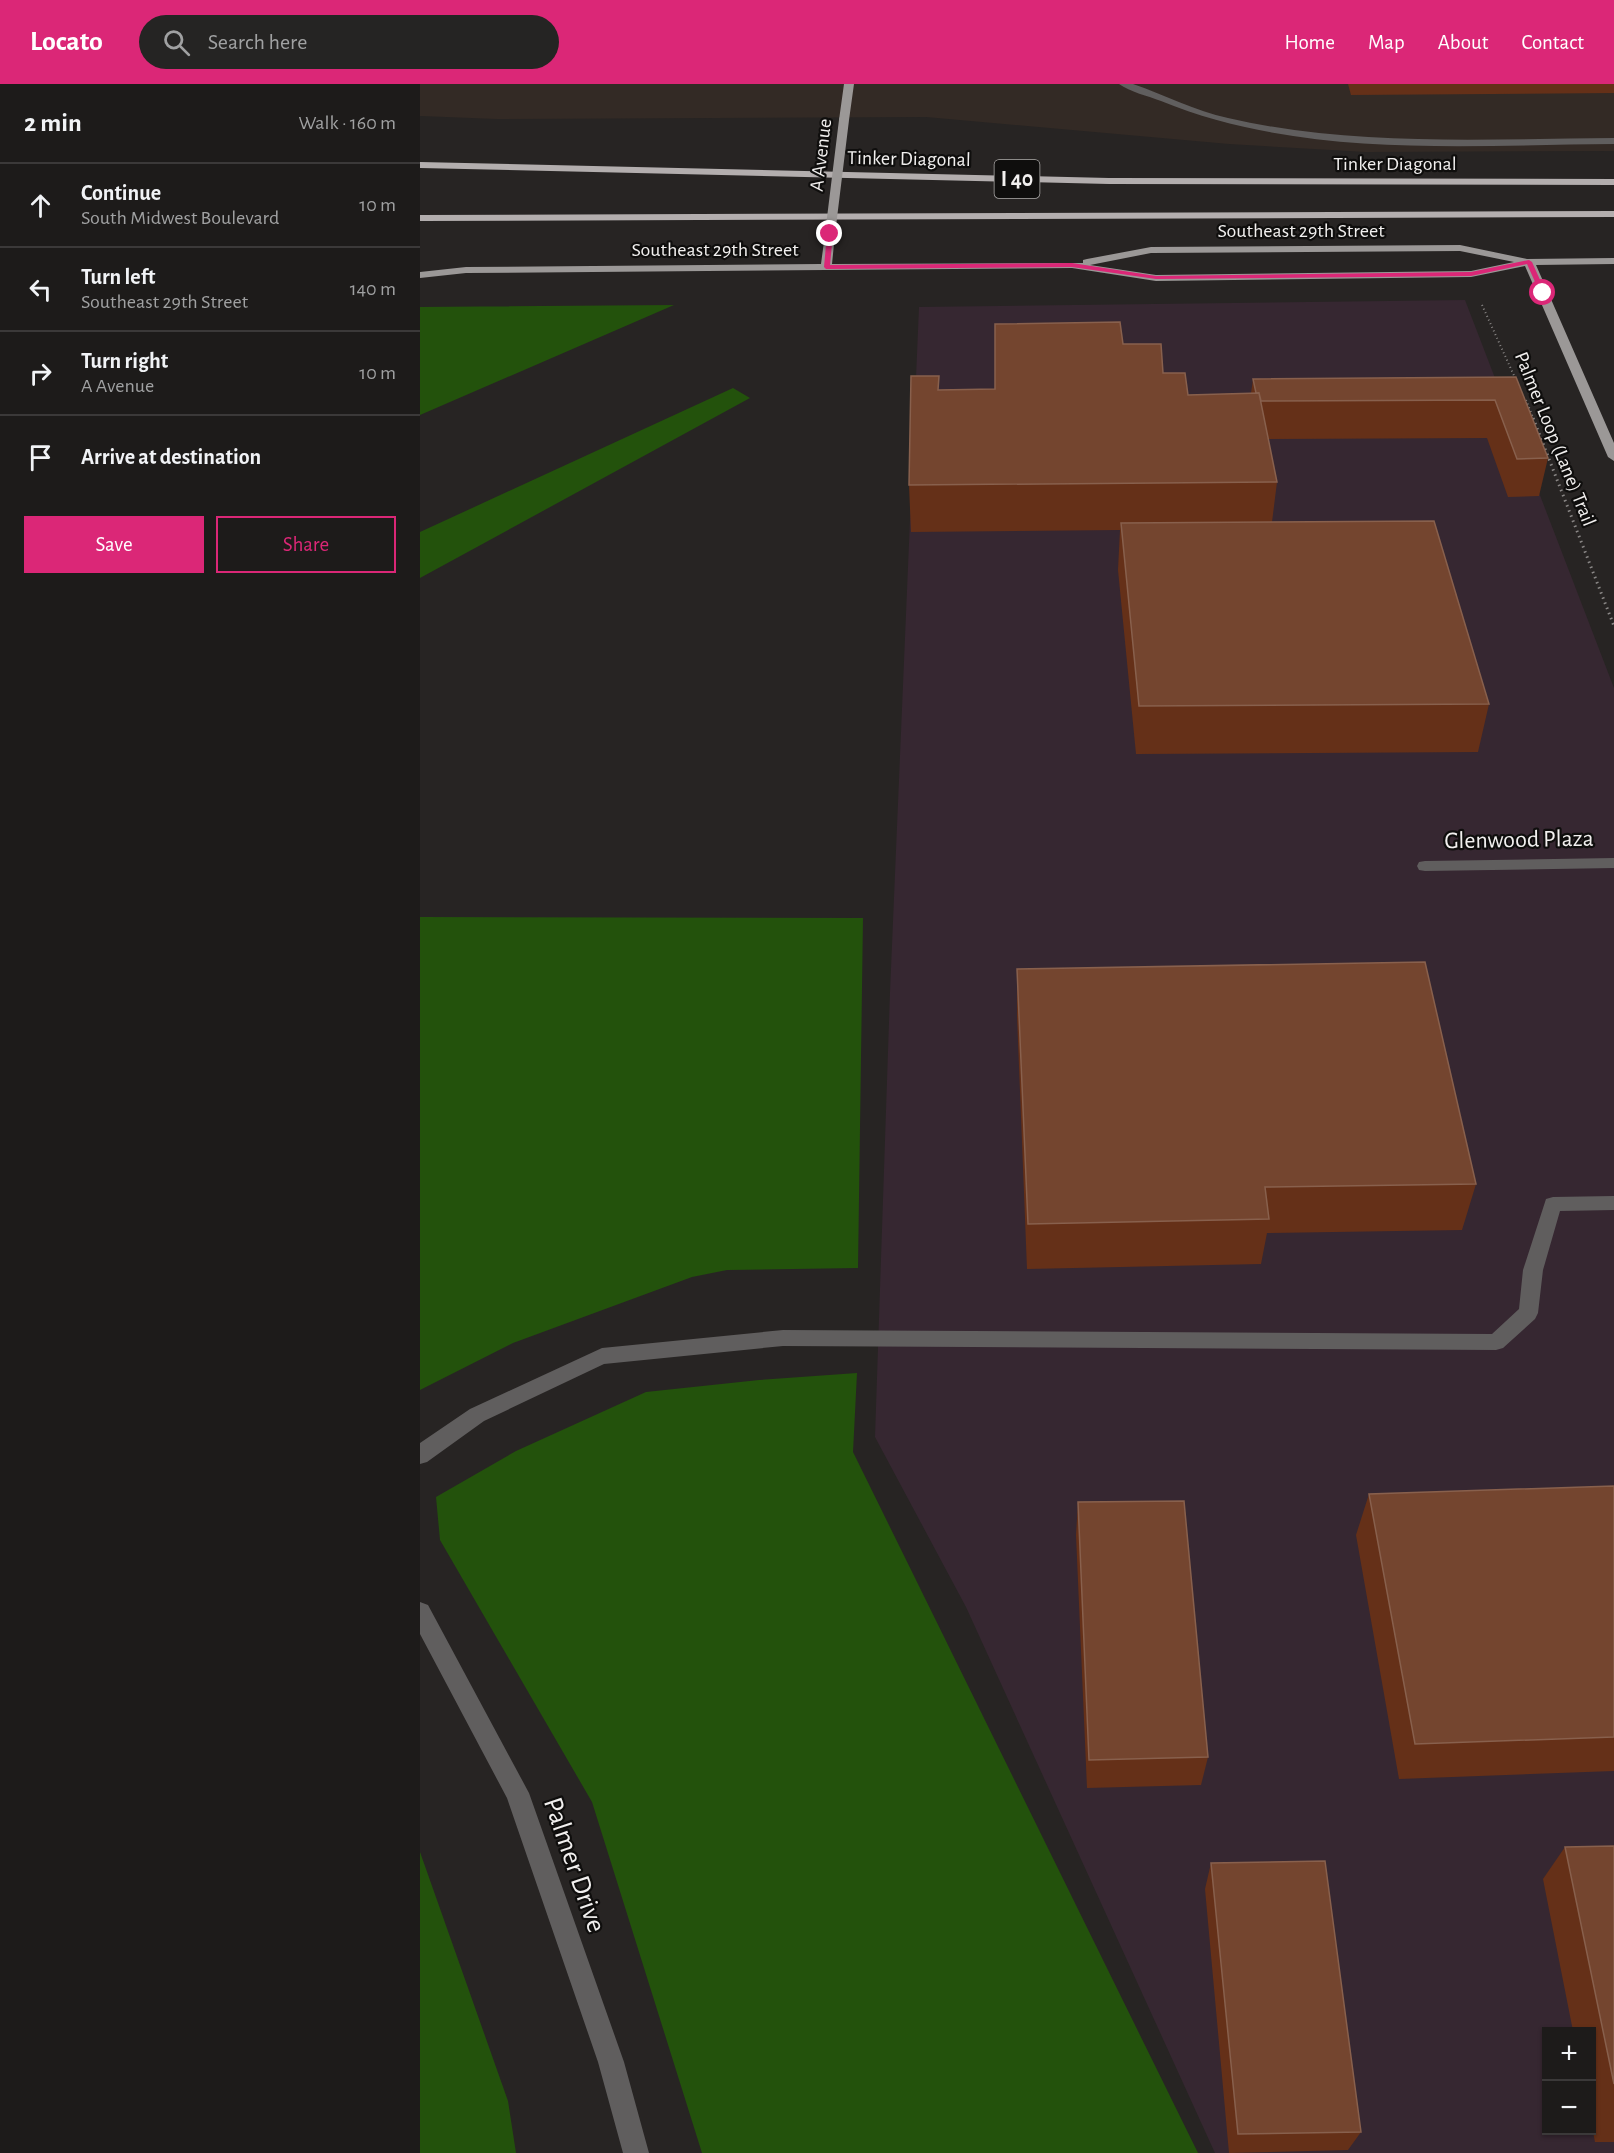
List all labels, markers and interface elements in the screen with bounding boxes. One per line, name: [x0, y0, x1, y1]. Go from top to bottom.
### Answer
search box: [139, 15, 559, 69]
icon: search: [160, 26, 193, 59]
text: Locato: [30, 28, 103, 56]
text: Search here: [208, 31, 307, 53]
text: Home: [1284, 32, 1335, 53]
text: Map: [1368, 32, 1405, 53]
text: About: [1438, 32, 1488, 53]
text: Contact: [1521, 32, 1584, 53]
text: 2 min: [24, 110, 82, 136]
text: Walk · 160 m: [299, 113, 396, 133]
street label: A Avenue: [807, 117, 835, 193]
street label: Tinker Diagonal: [847, 148, 971, 170]
street label: Tinker Diagonal: [1333, 154, 1457, 174]
road number: I 40: [994, 160, 1040, 198]
text: Continue: [81, 182, 161, 204]
icon: ahead: [24, 189, 57, 222]
text: 10 m: [359, 195, 396, 215]
text: South Midwest Boulevard: [81, 208, 279, 228]
route end: [816, 220, 842, 246]
street label: Southeast 29th Street: [1217, 221, 1385, 241]
street label: Southeast 29th Street: [631, 240, 799, 260]
text: Turn left: [81, 266, 155, 288]
icon: left: [24, 273, 57, 306]
text: 140 m: [350, 279, 396, 299]
route start: [1529, 279, 1555, 305]
text: Southeast 29th Street: [81, 292, 248, 312]
street label: Palmer Loop (Lane) Trail: [1511, 349, 1599, 529]
text: Turn right: [81, 350, 168, 372]
icon: right: [24, 357, 57, 390]
text: 10 m: [359, 363, 396, 383]
text: A Avenue: [81, 376, 154, 396]
icon: arrive: [24, 441, 57, 474]
text: Arrive at destination: [81, 446, 261, 468]
button: Save: [24, 516, 204, 573]
button: Share: [216, 516, 396, 573]
street label: Glenwood Plaza: [1444, 827, 1594, 853]
street label: Palmer Drive: [538, 1794, 610, 1936]
map controls: [1542, 2027, 1596, 2135]
button: +: [1542, 2027, 1596, 2081]
button: −: [1542, 2081, 1596, 2135]

